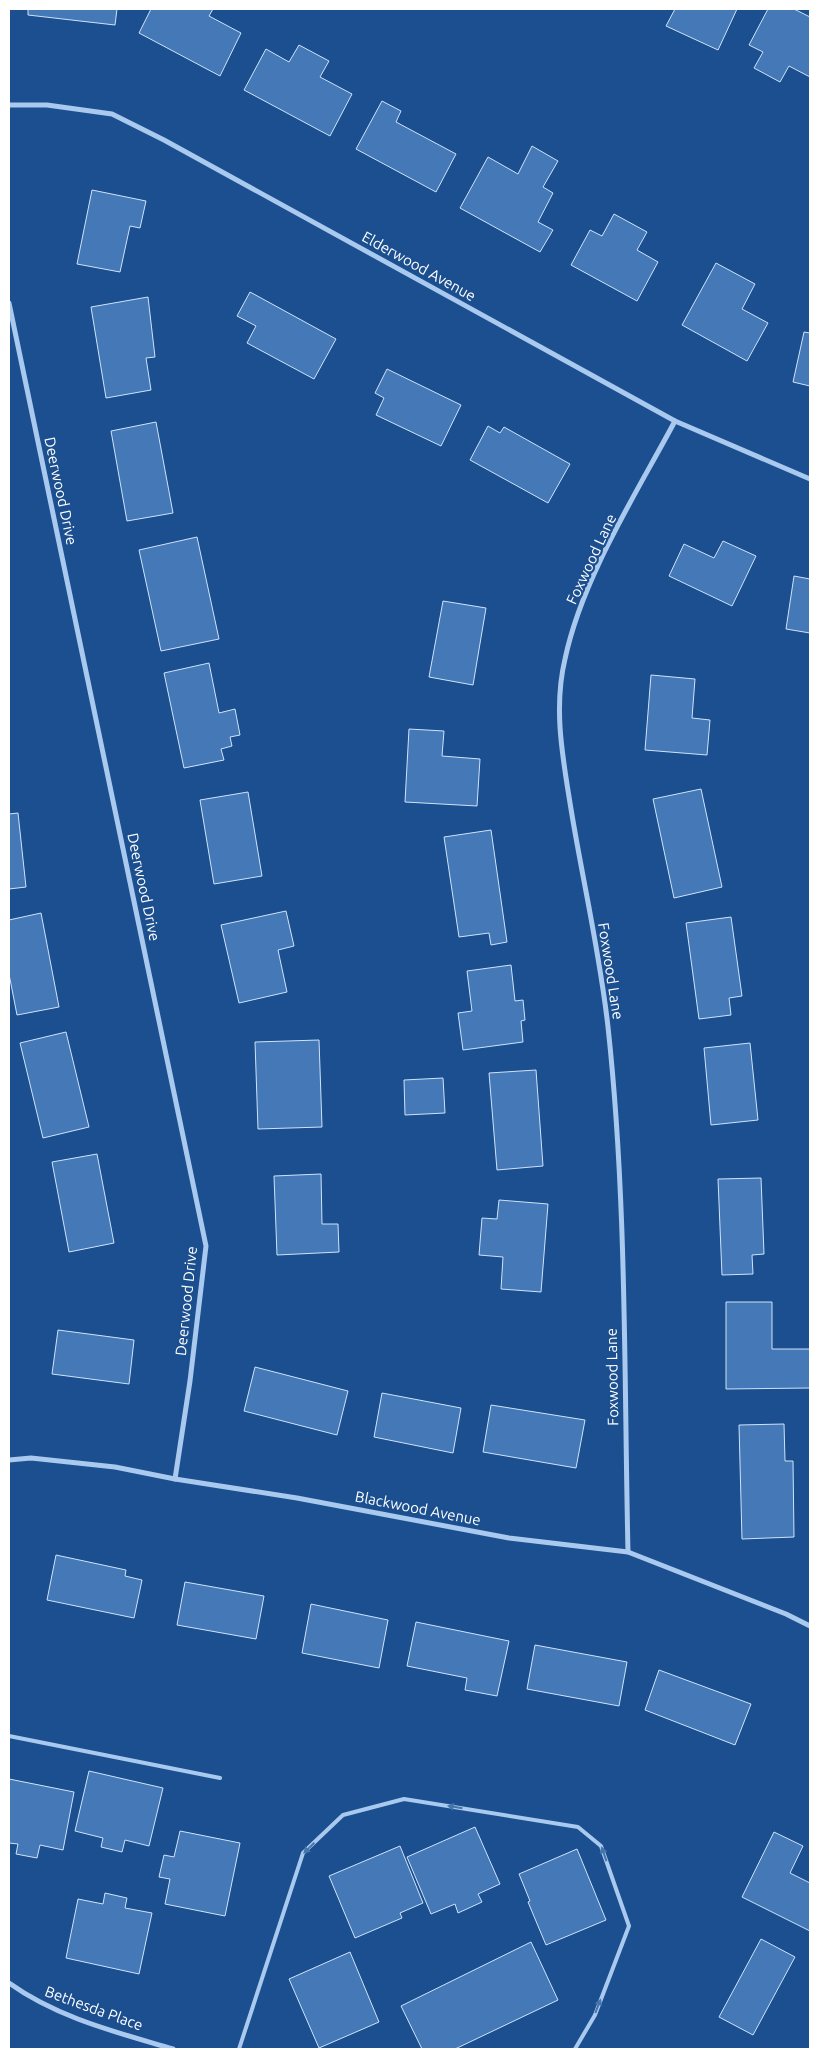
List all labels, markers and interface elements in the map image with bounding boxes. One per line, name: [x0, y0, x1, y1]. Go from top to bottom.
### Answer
street label: Elderwood Avenue: [359, 228, 479, 304]
street label: Deerwood Drive: [41, 435, 81, 547]
street label: Foxwood Lane: [563, 511, 619, 607]
street label: Deerwood Drive: [124, 831, 164, 943]
street label: Foxwood Lane: [595, 921, 627, 1021]
street label: Deerwood Drive: [172, 1245, 200, 1357]
street label: Foxwood Lane: [603, 1328, 621, 1426]
street label: Blackwood Avenue: [354, 1487, 482, 1529]
one-way arrow: [447, 1803, 463, 1811]
one-way arrow: [303, 1842, 315, 1854]
one-way arrow: [600, 1846, 608, 1861]
street label: Bethesda Place: [43, 1982, 145, 2034]
one-way arrow: [595, 1999, 602, 2014]

